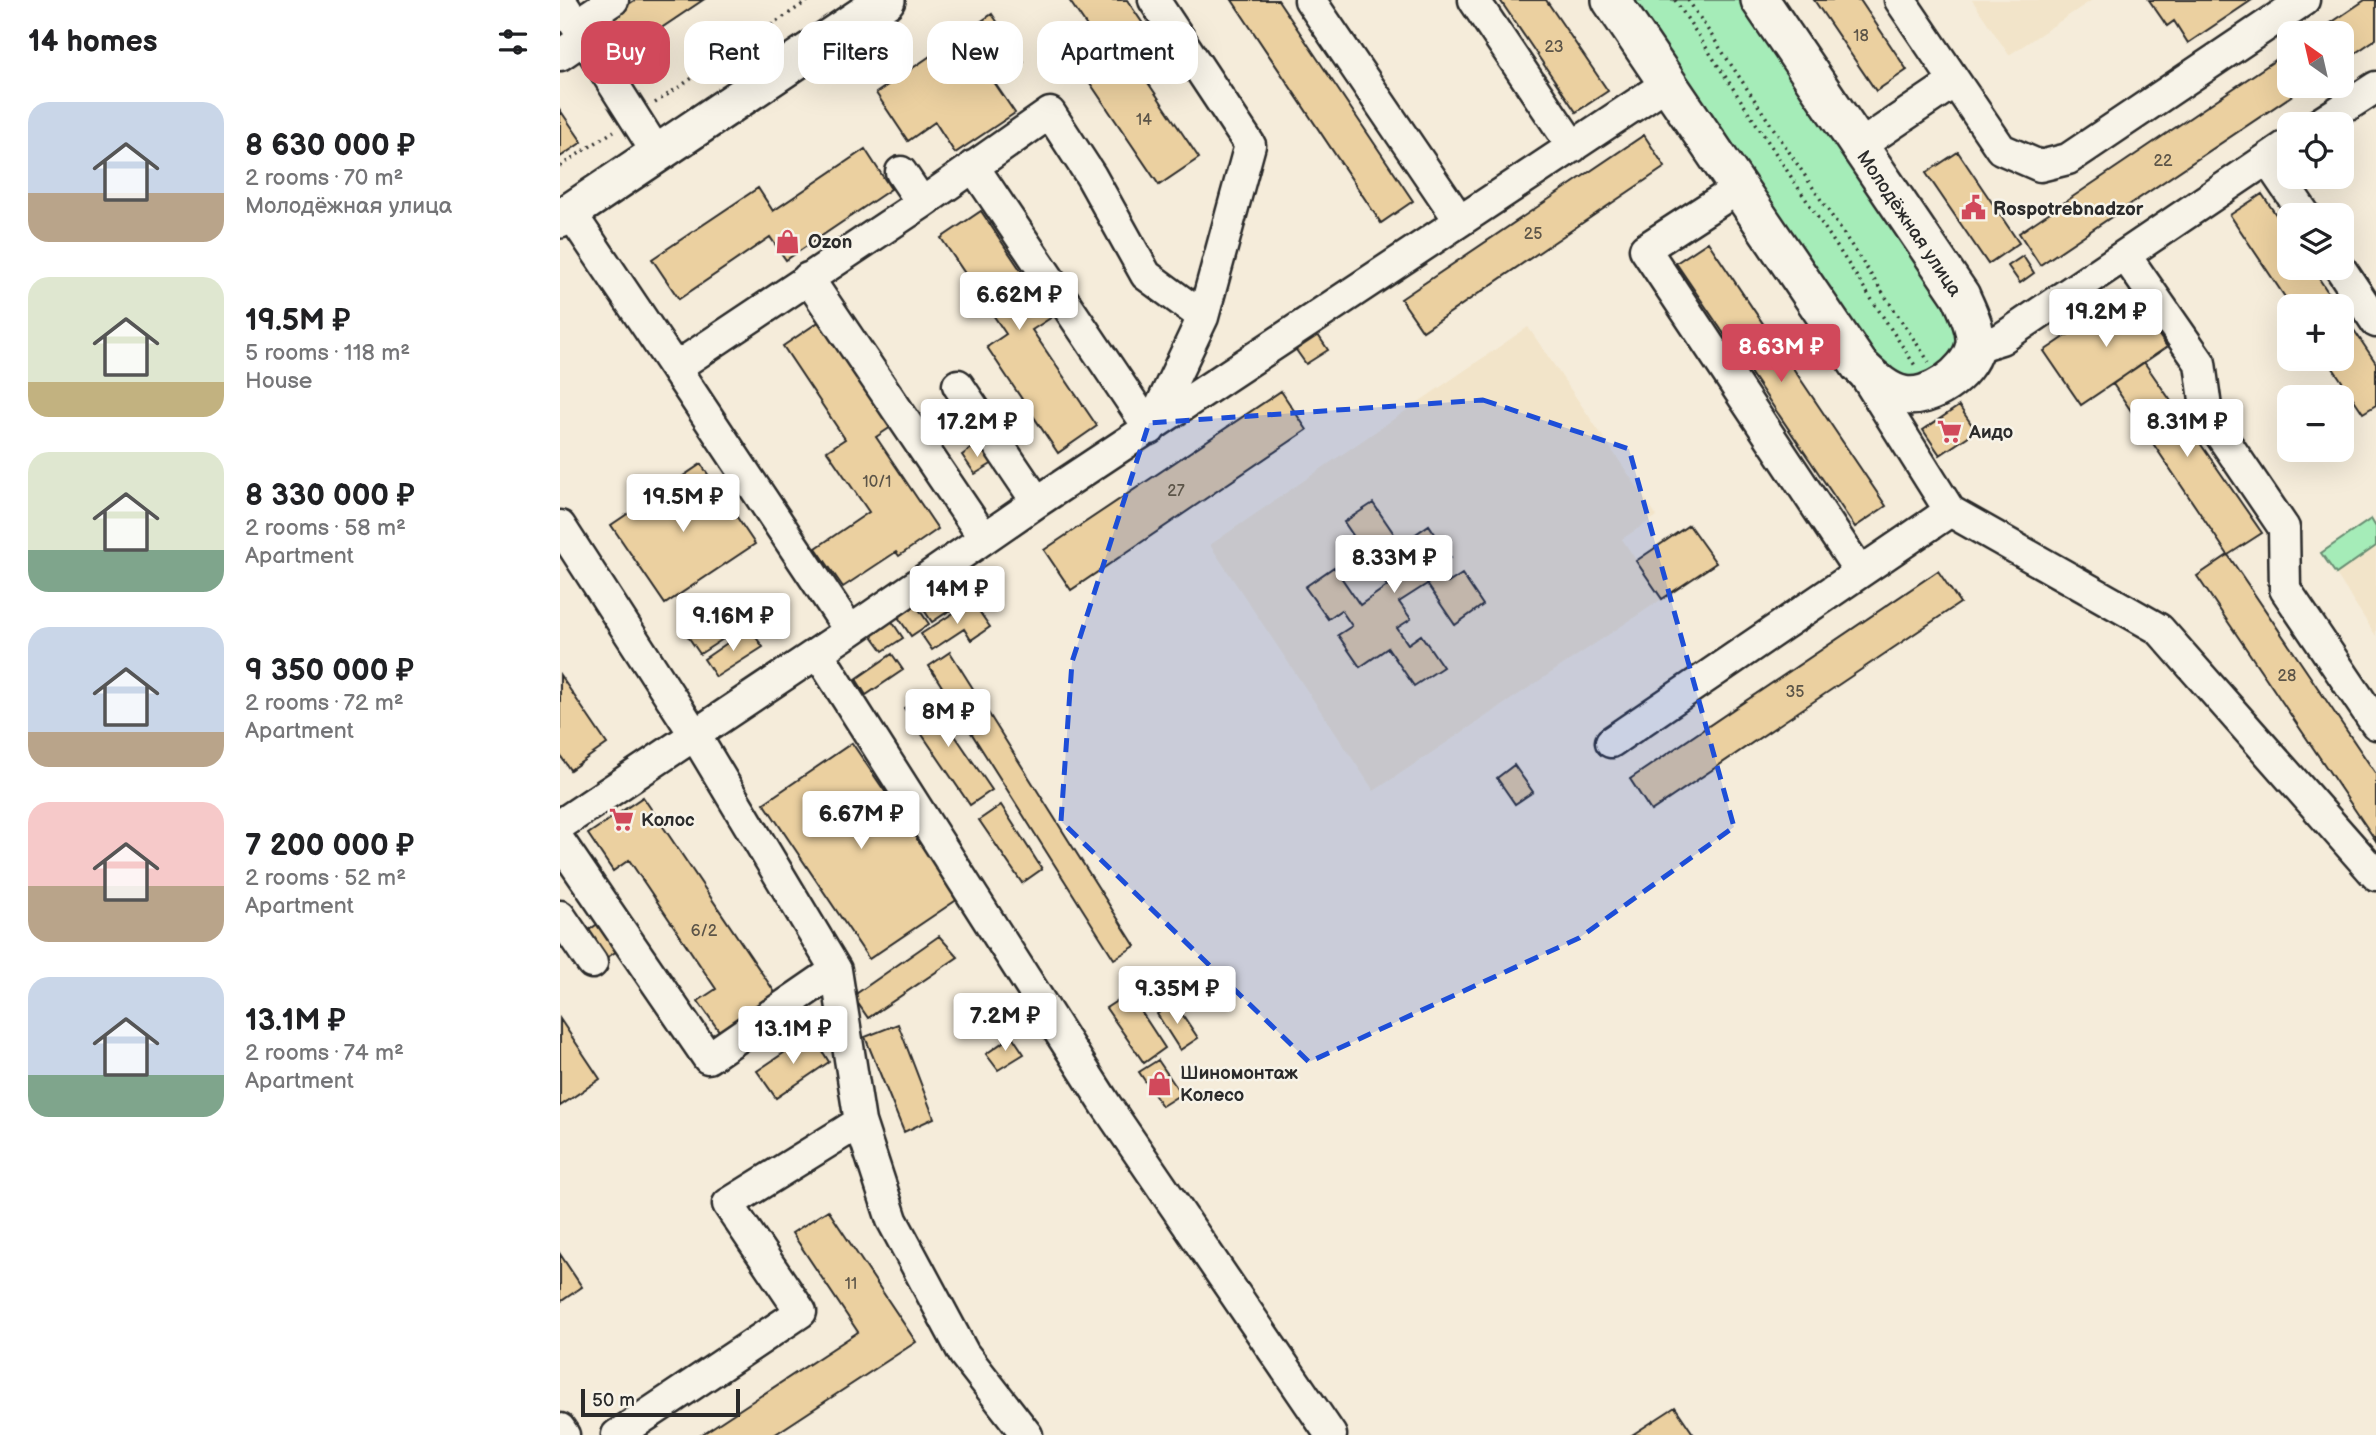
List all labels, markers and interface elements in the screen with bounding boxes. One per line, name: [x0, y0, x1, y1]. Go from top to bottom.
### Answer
chip: Buy: [581, 21, 670, 84]
chip: Rent: [684, 21, 784, 84]
chip: Filters: [798, 21, 913, 84]
chip: New: [927, 21, 1023, 84]
chip: Apartment: [1037, 21, 1198, 84]
north arrow: [2277, 21, 2354, 98]
map controls: [2277, 21, 2354, 462]
icon: filters: [494, 23, 532, 61]
text: 14 homes: [28, 24, 157, 60]
house number: 18: [1853, 27, 1869, 46]
house number: 23: [1545, 38, 1564, 57]
house number: 14: [1136, 111, 1152, 130]
button: locate: [2277, 112, 2354, 189]
text: 8 630 000 ₽: [245, 128, 415, 164]
icon: home: [84, 130, 168, 214]
street label: Молодёжная улица: [1851, 146, 1966, 301]
house number: 22: [2154, 152, 2173, 171]
text: 2 rooms · 70 m²: [245, 164, 404, 192]
text: Молодёжная улица: [245, 192, 452, 220]
public building icon: Rospotrebnadzor: [1959, 194, 1987, 222]
place label: Rospotrebnadzor: [1993, 198, 2144, 221]
button: layers: [2277, 203, 2354, 280]
house number: 25: [1524, 225, 1542, 244]
shop icon: Ozon: [774, 227, 802, 255]
place label: Ozon: [808, 231, 852, 254]
pin: 6.62M ₽: [954, 272, 1084, 332]
text: 6.62M ₽: [976, 281, 1062, 309]
pin: 19.2M ₽: [2041, 290, 2171, 349]
button: +: [2277, 294, 2354, 371]
text: 19.2M ₽: [2065, 298, 2147, 326]
text: 19.5M ₽: [245, 303, 351, 339]
icon: home: [84, 305, 168, 389]
pin: 8.63M ₽: [1716, 324, 1846, 384]
text: 8.63M ₽: [1738, 333, 1824, 361]
text: 5 rooms · 118 m²: [245, 339, 410, 367]
text: House: [245, 367, 312, 395]
button: −: [2277, 385, 2354, 462]
pin: 17.2M ₽: [912, 400, 1042, 459]
pin: 8.31M ₽: [2122, 400, 2252, 459]
text: 17.2M ₽: [937, 408, 1017, 436]
text: 8.31M ₽: [2146, 408, 2228, 436]
supermarket icon: Аидо: [1935, 417, 1963, 445]
place label: Аидо: [1968, 421, 2013, 444]
house number: 10/1: [862, 473, 892, 492]
pin: 19.5M ₽: [618, 475, 748, 534]
text: 8 330 000 ₽: [245, 478, 415, 514]
icon: home: [84, 480, 168, 564]
house number: 27: [1167, 482, 1185, 501]
text: 19.5M ₽: [643, 483, 723, 511]
text: 2 rooms · 58 m²: [245, 514, 406, 542]
pin: 8.33M ₽: [1329, 536, 1459, 595]
text: Apartment: [245, 542, 354, 570]
text: 8.33M ₽: [1351, 544, 1437, 572]
pin: 14M ₽: [908, 566, 1006, 626]
text: 14M ₽: [926, 575, 988, 603]
pin: 9.16M ₽: [668, 594, 798, 653]
text: 9.16M ₽: [692, 602, 774, 630]
text: 9 350 000 ₽: [245, 653, 414, 689]
icon: home: [84, 655, 168, 739]
house number: 28: [2278, 667, 2296, 686]
house number: 35: [1785, 683, 1805, 702]
text: 2 rooms · 72 m²: [245, 689, 404, 717]
pin: 8M ₽: [907, 690, 989, 749]
text: 8M ₽: [921, 698, 975, 726]
text: Apartment: [245, 717, 354, 745]
pin: 6.67M ₽: [796, 792, 926, 851]
text: 6.67M ₽: [818, 800, 904, 828]
supermarket icon: Колос: [607, 805, 635, 833]
place label: Колос: [641, 809, 695, 832]
text: 7 200 000 ₽: [245, 828, 414, 864]
icon: home: [84, 830, 168, 914]
text: 2 rooms · 52 m²: [245, 864, 406, 892]
text: Apartment: [245, 892, 354, 920]
house number: 6/2: [691, 922, 718, 941]
pin: 9.35M ₽: [1112, 967, 1242, 1026]
text: 9.35M ₽: [1135, 975, 1219, 1003]
pin: 7.2M ₽: [948, 993, 1062, 1053]
text: 7.2M ₽: [970, 1002, 1040, 1030]
text: 13.1M ₽: [245, 1003, 346, 1039]
icon: home: [84, 1005, 168, 1089]
pin: 13.1M ₽: [728, 1006, 858, 1066]
text: 13.1M ₽: [754, 1015, 832, 1043]
text: 2 rooms · 74 m²: [245, 1039, 404, 1067]
place label: Шиномонтаж Колесо: [1180, 1062, 1298, 1107]
text: Apartment: [245, 1067, 354, 1095]
shop icon: Шиномонтаж Колесо: [1146, 1069, 1174, 1097]
house number: 11: [845, 1275, 857, 1294]
scale bar: [581, 1386, 740, 1418]
text: 50 m: [592, 1389, 635, 1412]

